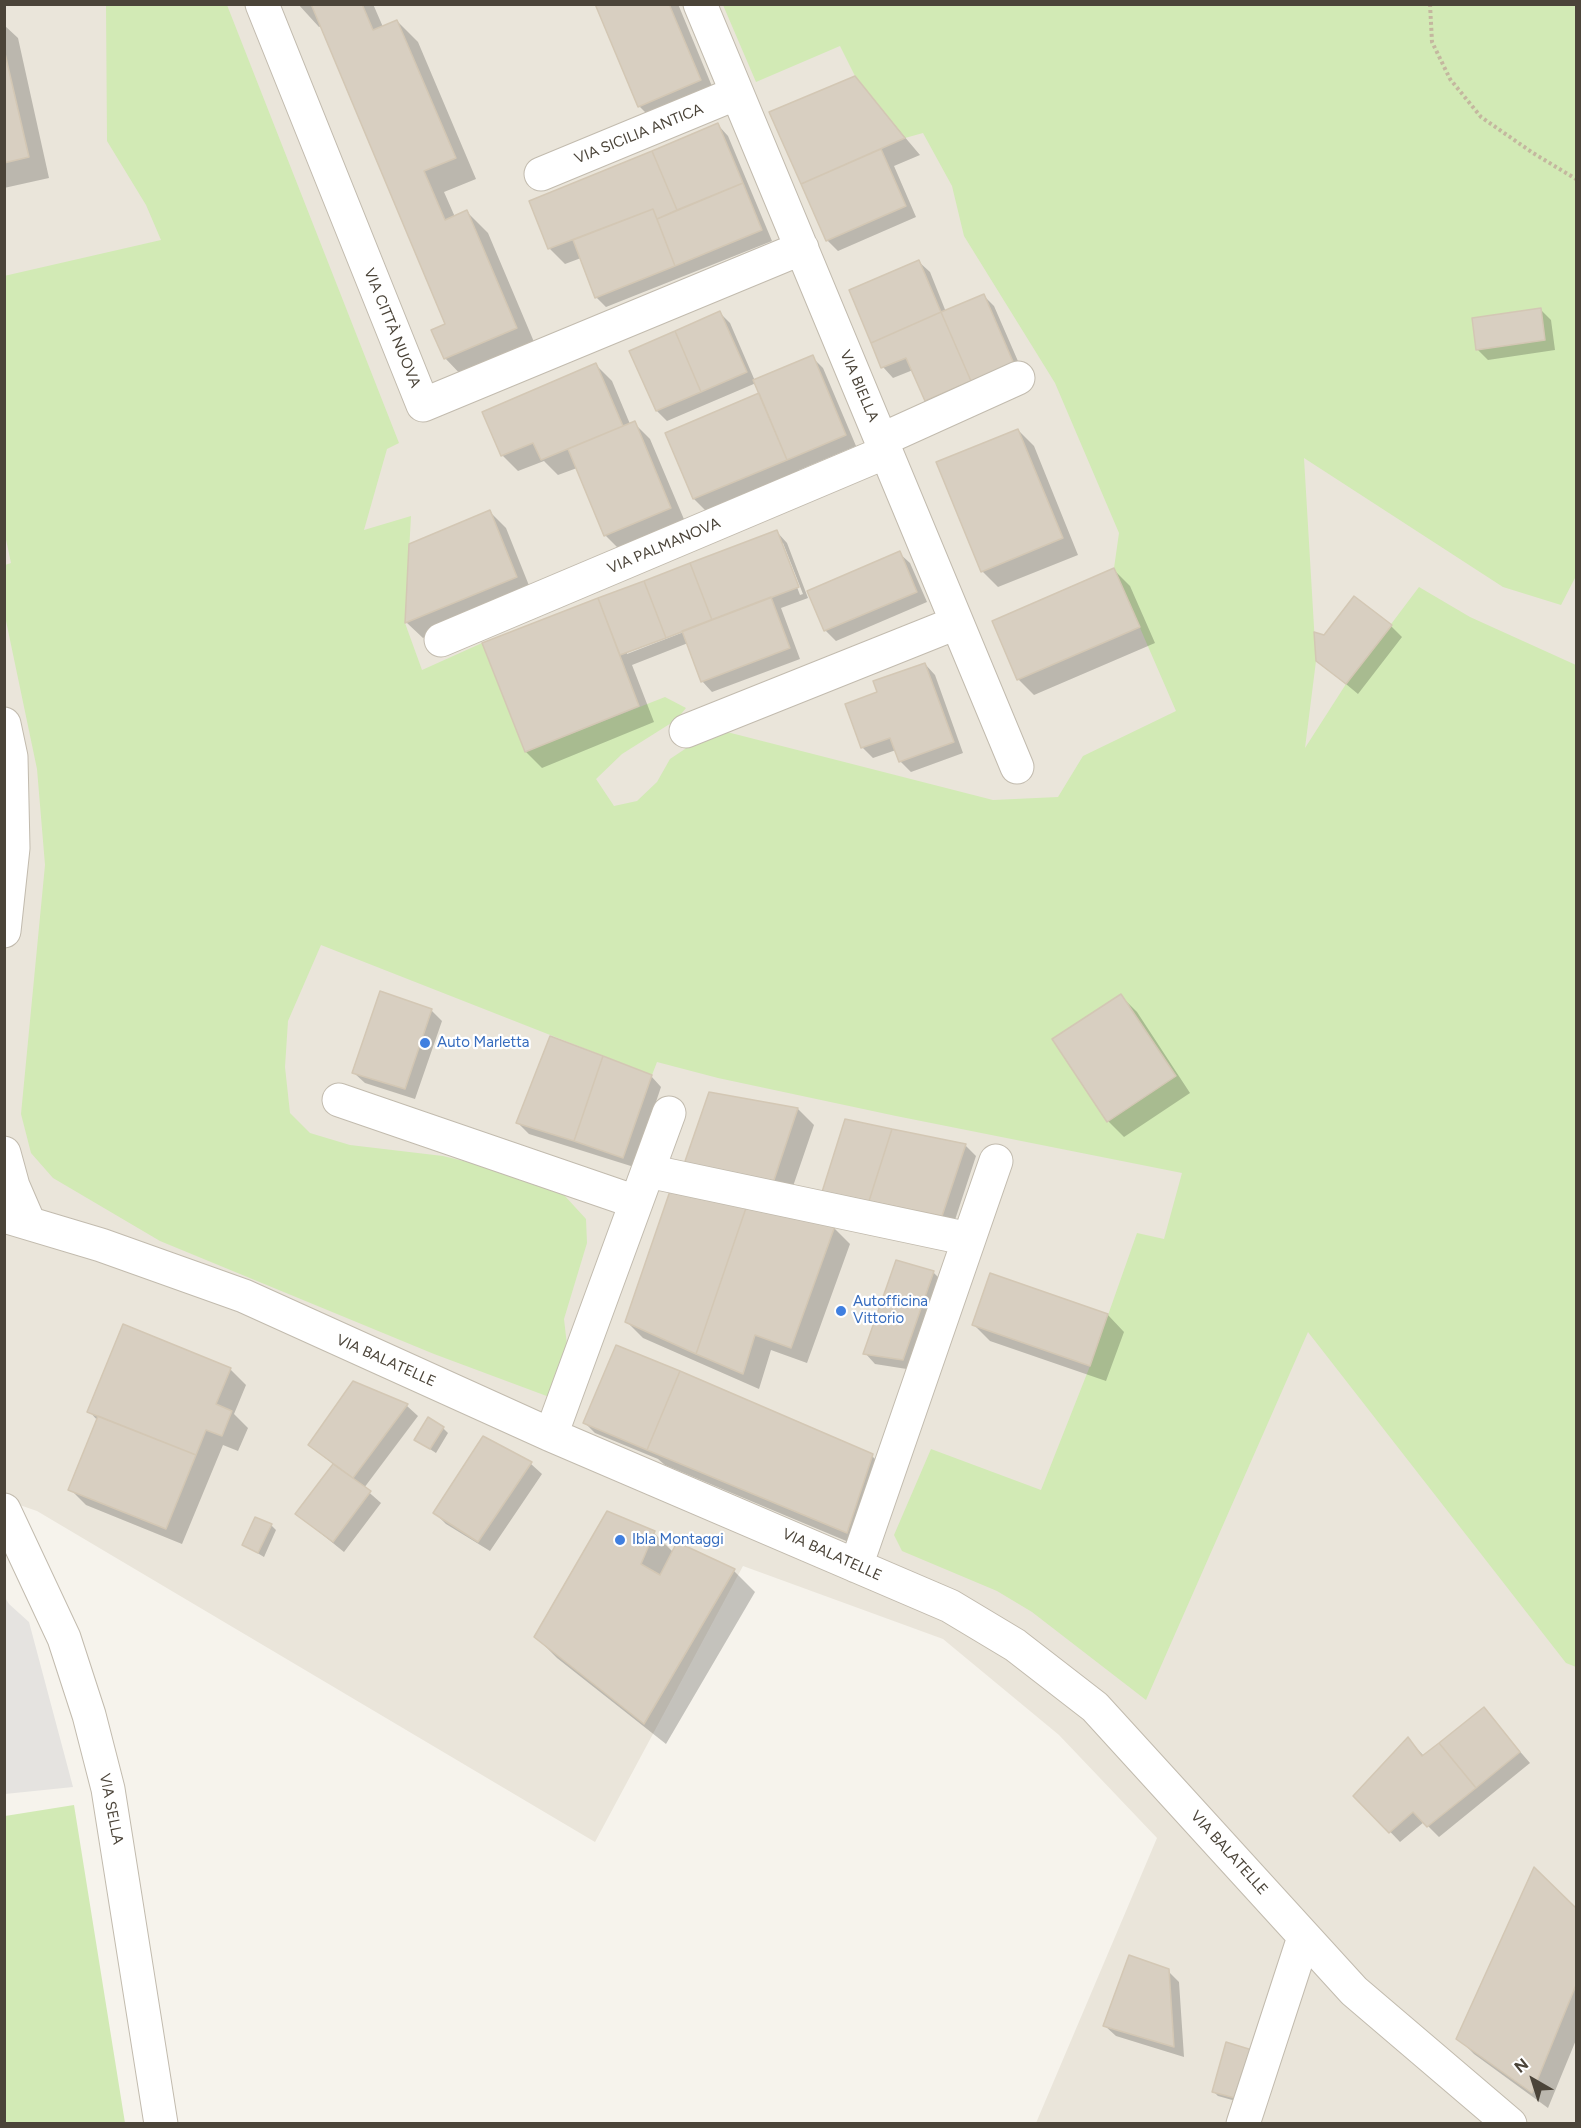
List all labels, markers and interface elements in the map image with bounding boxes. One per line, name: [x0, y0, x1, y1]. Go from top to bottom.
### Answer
street label: VIA SICILIA ANTICA: [572, 100, 706, 168]
street label: VIA CITTÀ NUOVA: [360, 266, 424, 390]
street label: VIA BIELLA: [836, 347, 882, 425]
street label: VIA PALMANOVA: [605, 514, 723, 578]
place label: Auto Marletta: [437, 1034, 529, 1052]
marker: Auto Marletta: [418, 1036, 432, 1050]
place label: Autofficina Vittorio: [853, 1293, 928, 1328]
marker: Autofficina Vittorio: [834, 1304, 848, 1318]
street label: VIA BALATELLE: [333, 1331, 439, 1391]
street label: VIA BALATELLE: [779, 1525, 885, 1585]
place label: Ibla Montaggi: [632, 1531, 724, 1549]
marker: Ibla Montaggi: [613, 1533, 627, 1547]
street label: VIA SELLA: [95, 1772, 127, 1846]
street label: VIA BALATELLE: [1187, 1807, 1271, 1899]
north arrow: [1503, 2050, 1563, 2110]
text: N: [1511, 2054, 1532, 2077]

